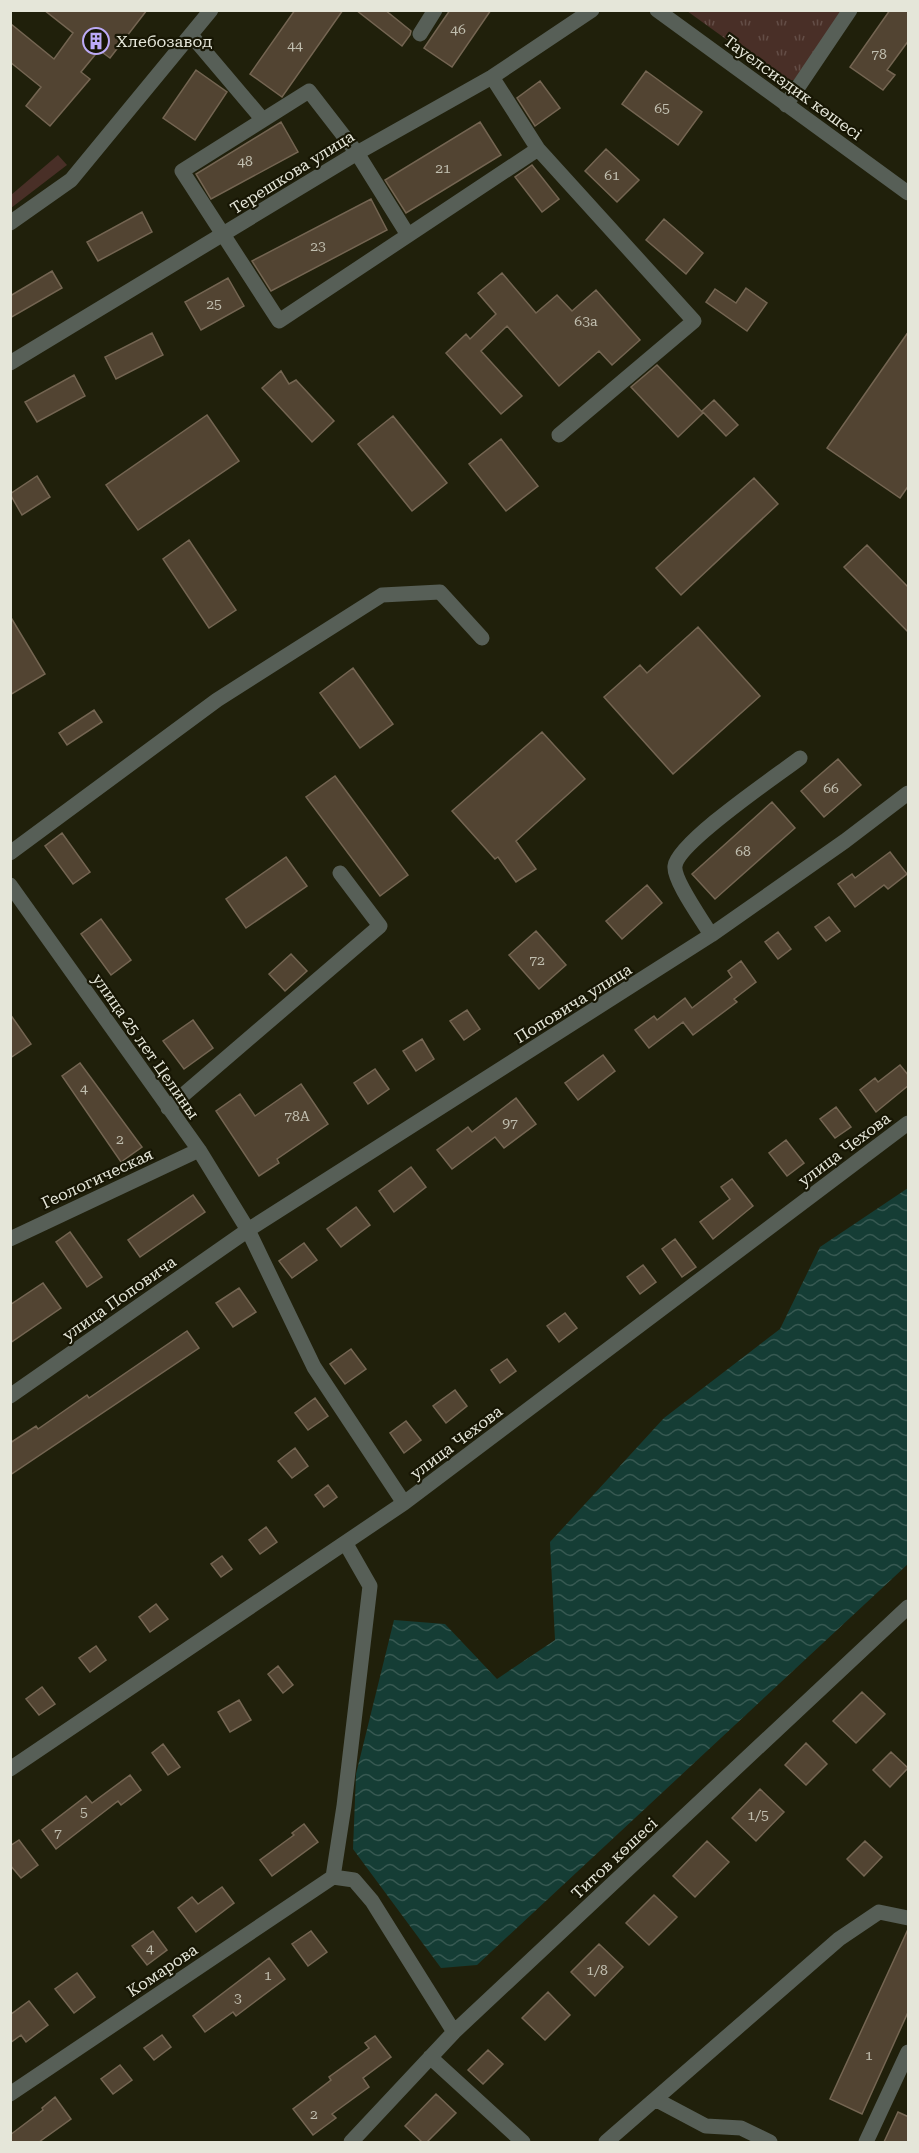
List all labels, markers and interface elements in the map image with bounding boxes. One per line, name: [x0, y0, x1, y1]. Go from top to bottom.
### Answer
house number: 46: [450, 21, 466, 37]
building icon: Хлебозавод: [81, 26, 111, 56]
street label: Тауелсиздик көшесі: [720, 31, 865, 144]
place label: Хлебозавод: [116, 32, 212, 51]
house number: 44: [287, 37, 303, 53]
house number: 78: [871, 46, 887, 62]
house number: 65: [654, 100, 670, 116]
street label: Терешкова улица: [227, 126, 358, 218]
house number: 48: [237, 153, 253, 169]
house number: 21: [435, 160, 451, 176]
house number: 61: [604, 167, 620, 183]
house number: 23: [310, 238, 326, 254]
house number: 25: [206, 296, 222, 312]
house number: 63а: [574, 313, 598, 329]
house number: 66: [823, 780, 839, 796]
house number: 68: [735, 843, 751, 859]
house number: 72: [529, 952, 545, 968]
street label: Поповича улица: [511, 960, 636, 1047]
street label: улица 25 лет Целины: [88, 970, 203, 1123]
house number: 4: [80, 1080, 88, 1096]
house number: 78А: [284, 1108, 310, 1124]
street label: улица Чехова: [794, 1108, 894, 1190]
house number: 97: [502, 1115, 518, 1131]
house number: 2: [116, 1131, 124, 1147]
street label: Геологическая: [38, 1144, 156, 1213]
street label: улица Поповича: [59, 1252, 180, 1345]
street label: улица Чехова: [406, 1401, 506, 1483]
house number: 5: [80, 1804, 88, 1820]
house number: 1/5: [747, 1807, 769, 1823]
street label: Титов көшесі: [568, 1814, 661, 1903]
house number: 7: [54, 1825, 62, 1841]
street label: Комарова: [123, 1940, 201, 2001]
house number: 4: [146, 1940, 154, 1956]
house number: 1/8: [586, 1962, 608, 1978]
house number: 1: [264, 1967, 272, 1983]
house number: 3: [234, 1990, 242, 2006]
house number: 1: [865, 2047, 873, 2063]
house number: 2: [310, 2106, 318, 2122]

